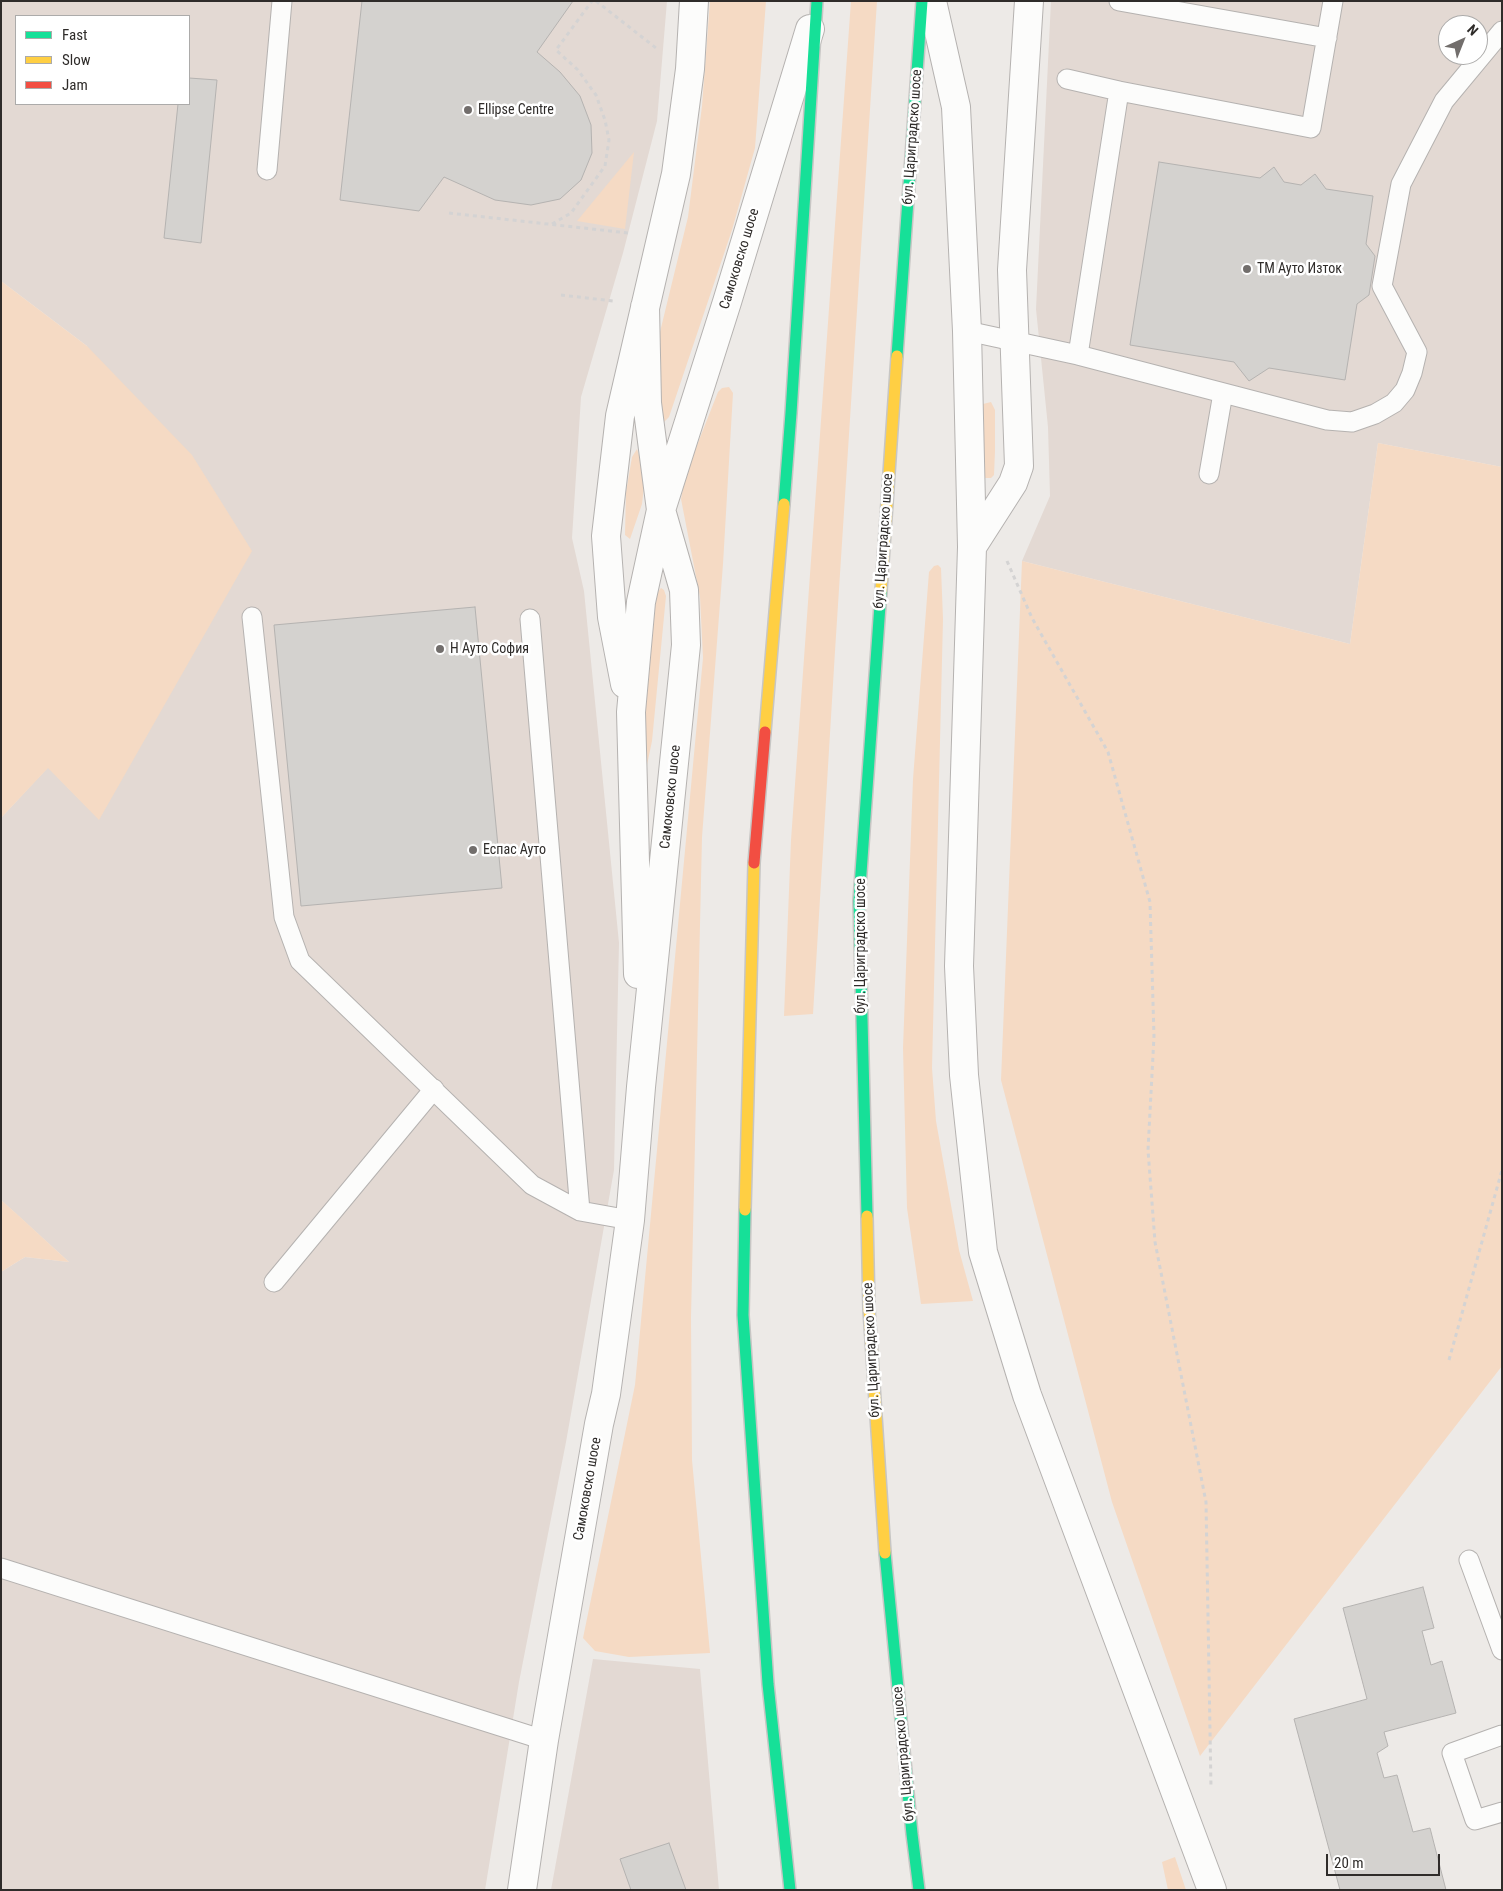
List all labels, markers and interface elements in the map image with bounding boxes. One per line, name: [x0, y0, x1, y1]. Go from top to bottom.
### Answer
legend: [15, 15, 190, 105]
north arrow: [1438, 15, 1488, 65]
text: N: [1464, 21, 1481, 39]
text: Fast: [62, 26, 87, 44]
text: Slow: [62, 51, 91, 69]
street label: бул. Цариградско шосе: [900, 69, 926, 205]
text: Jam: [62, 76, 88, 94]
place label: Ellipse Centre: [478, 102, 554, 118]
marker: Ellipse Centre: [462, 104, 474, 116]
street label: Самоковско шосе: [717, 207, 763, 311]
place label: ТМ Ауто Изток: [1257, 261, 1342, 277]
marker: ТМ Ауто Изток: [1241, 263, 1253, 275]
street label: бул. Цариградско шосе: [871, 473, 897, 609]
place label: Н Ауто София: [450, 641, 529, 657]
marker: Н Ауто София: [434, 643, 446, 655]
street label: Самоковско шосе: [657, 744, 685, 850]
place label: Еспас Ауто: [483, 842, 546, 858]
marker: Еспас Ауто: [467, 844, 479, 856]
street label: бул. Цариградско шосе: [853, 878, 869, 1014]
street label: бул. Цариградско шосе: [860, 1282, 884, 1418]
street label: Самоковско шосе: [571, 1436, 605, 1542]
street label: бул. Цариградско шосе: [890, 1686, 918, 1822]
scale bar: [1328, 1844, 1442, 1876]
text: 20 m: [1334, 1854, 1364, 1872]

